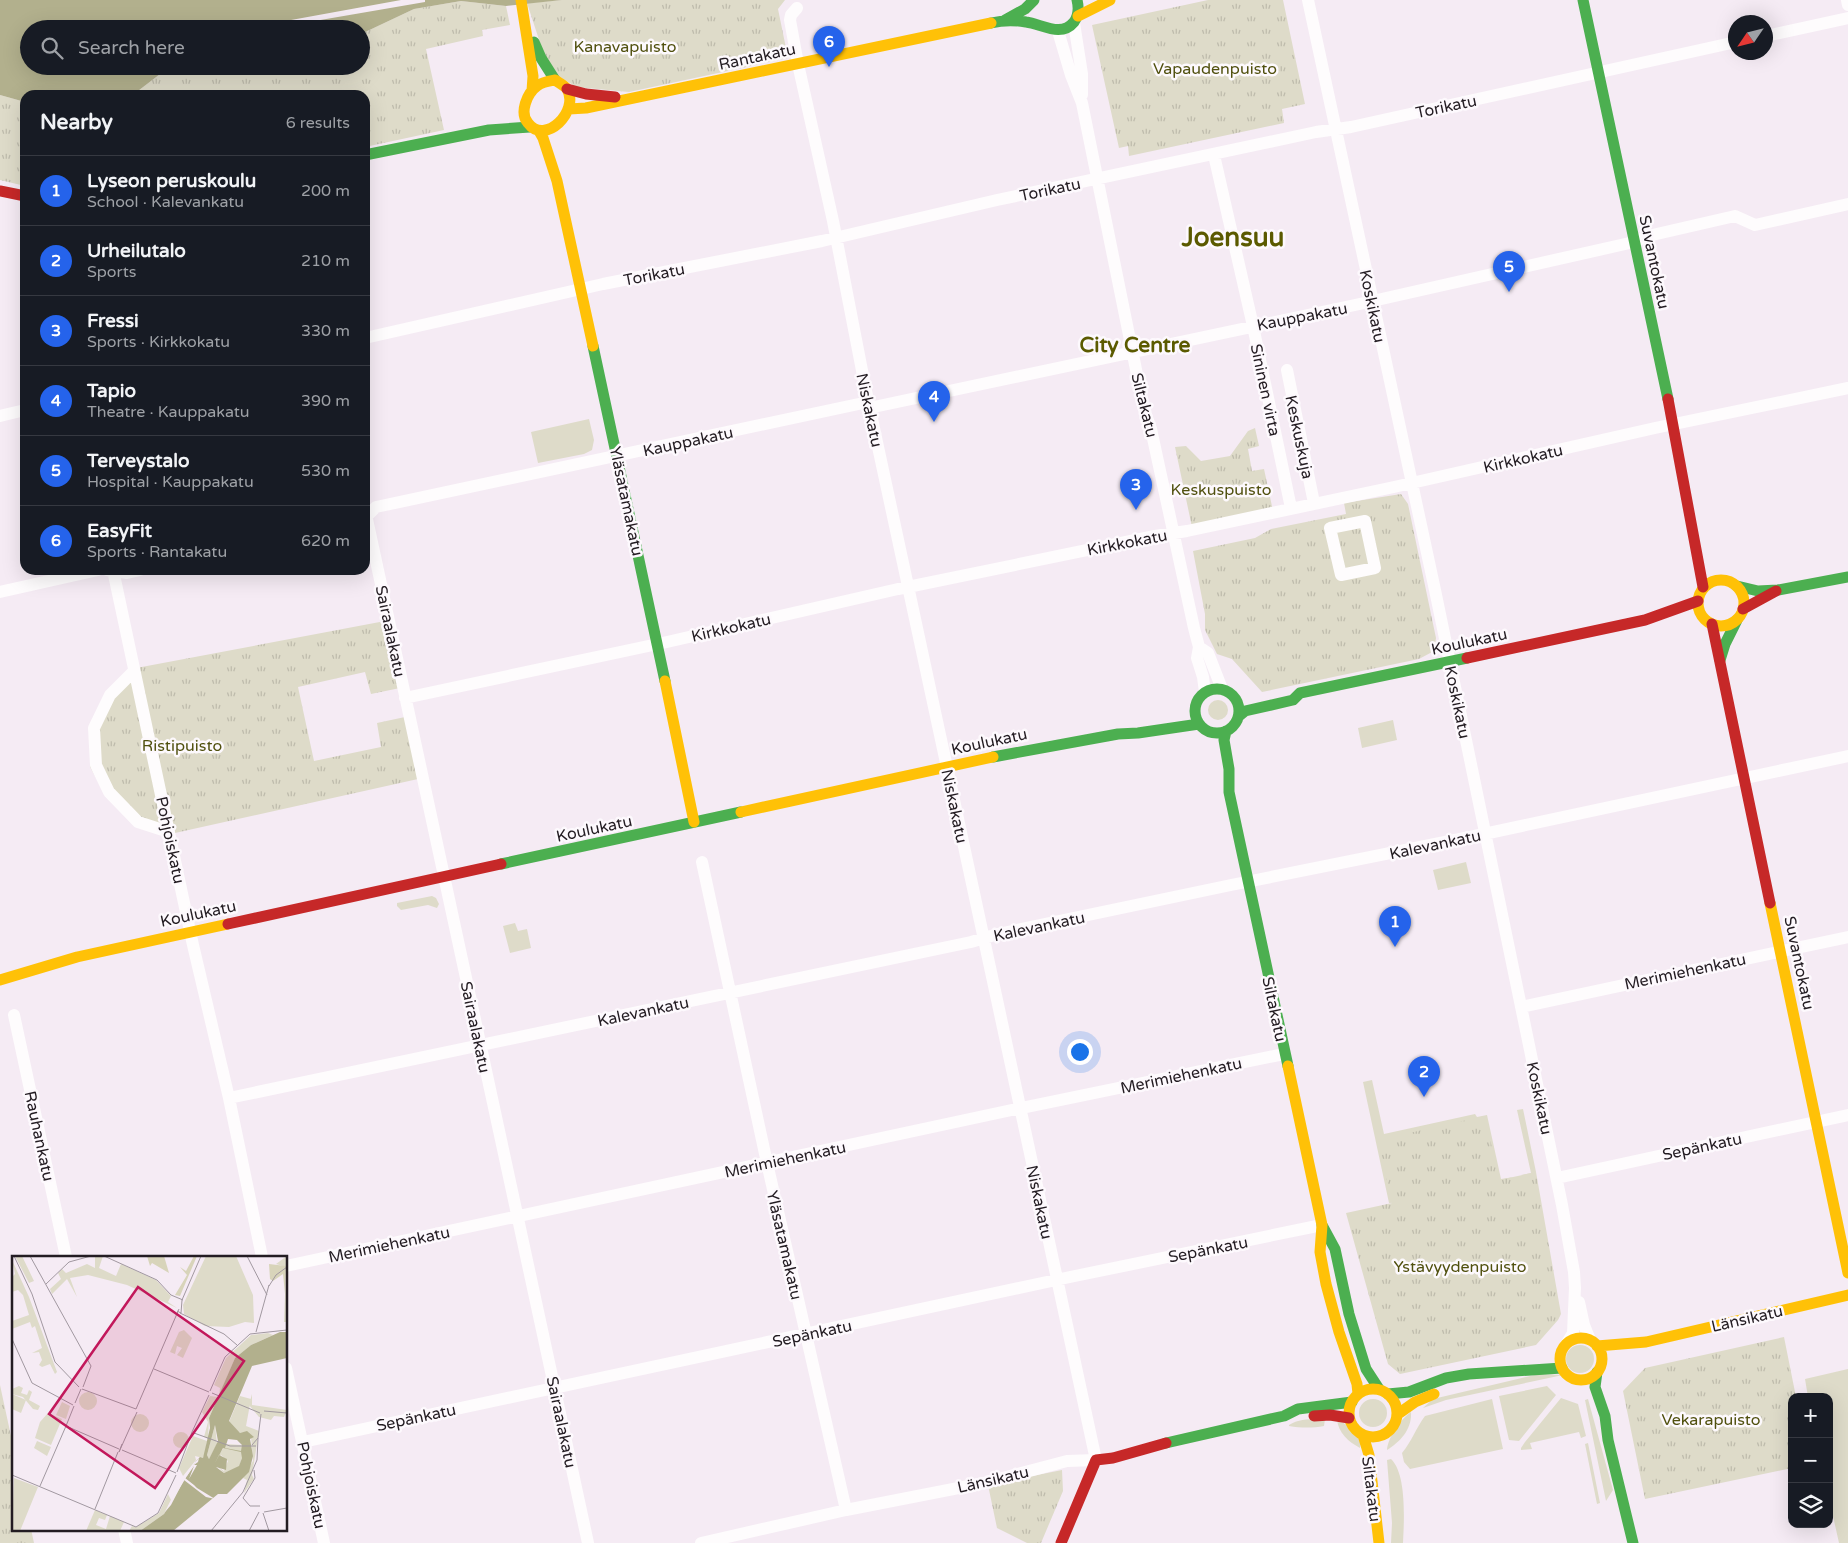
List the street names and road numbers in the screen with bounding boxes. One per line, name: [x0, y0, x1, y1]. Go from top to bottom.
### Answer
street label: Rantakatu: [717, 39, 798, 75]
street label: Torikatu: [1414, 91, 1479, 123]
street label: Torikatu: [1018, 174, 1083, 206]
street label: Suvantokatu: [1634, 213, 1674, 311]
street label: Torikatu: [622, 259, 686, 291]
street label: Koskikatu: [1355, 268, 1390, 345]
street label: Kauppakatu: [1255, 298, 1349, 336]
street label: Sininen virta: [1245, 342, 1285, 438]
street label: Niskakatu: [851, 371, 887, 449]
street label: Siltakatu: [1126, 371, 1162, 440]
street label: Keskuskuja: [1280, 393, 1318, 481]
street label: Kauppakatu: [641, 423, 735, 461]
street label: Kirkkokatu: [1481, 440, 1565, 478]
street label: Yläsatamakatu: [605, 445, 647, 558]
street label: Kirkkokatu: [1085, 525, 1169, 561]
street label: Sairaalakatu: [371, 584, 409, 679]
street label: Kirkkokatu: [689, 609, 773, 647]
street label: Koulukatu: [1429, 624, 1509, 660]
street label: Koskikatu: [1440, 664, 1475, 741]
street label: Koulukatu: [949, 724, 1029, 760]
street label: Niskakatu: [936, 767, 972, 845]
street label: Pohjoiskatu: [151, 795, 189, 886]
street label: Koulukatu: [554, 811, 634, 847]
street label: Kalevankatu: [1388, 826, 1483, 864]
street label: Koulukatu: [158, 896, 238, 932]
street label: Kalevankatu: [992, 908, 1087, 946]
street label: Suvantokatu: [1779, 914, 1819, 1012]
street label: Merimiehenkatu: [1623, 949, 1748, 995]
street label: Siltakatu: [1257, 975, 1291, 1044]
street label: Sairaalakatu: [456, 980, 494, 1075]
street label: Kalevankatu: [596, 993, 691, 1031]
street label: Merimiehenkatu: [1119, 1053, 1244, 1099]
street label: Koskikatu: [1522, 1060, 1557, 1137]
street label: Rauhankatu: [20, 1089, 58, 1183]
street label: Sepänkatu: [1661, 1129, 1744, 1165]
street label: Merimiehenkatu: [723, 1137, 848, 1183]
street label: Niskakatu: [1021, 1163, 1057, 1241]
street label: Yläsatamakatu: [762, 1189, 806, 1302]
street label: Merimiehenkatu: [327, 1222, 452, 1268]
street label: Sepänkatu: [1167, 1232, 1250, 1268]
street label: Länsikatu: [1709, 1301, 1785, 1337]
street label: Sepänkatu: [771, 1316, 854, 1352]
street label: Sairaalakatu: [542, 1375, 580, 1470]
street label: Sepänkatu: [375, 1400, 458, 1436]
street label: Pohjoiskatu: [292, 1440, 330, 1531]
street label: Siltakatu: [1357, 1455, 1385, 1523]
street label: Länsikatu: [955, 1462, 1031, 1498]

